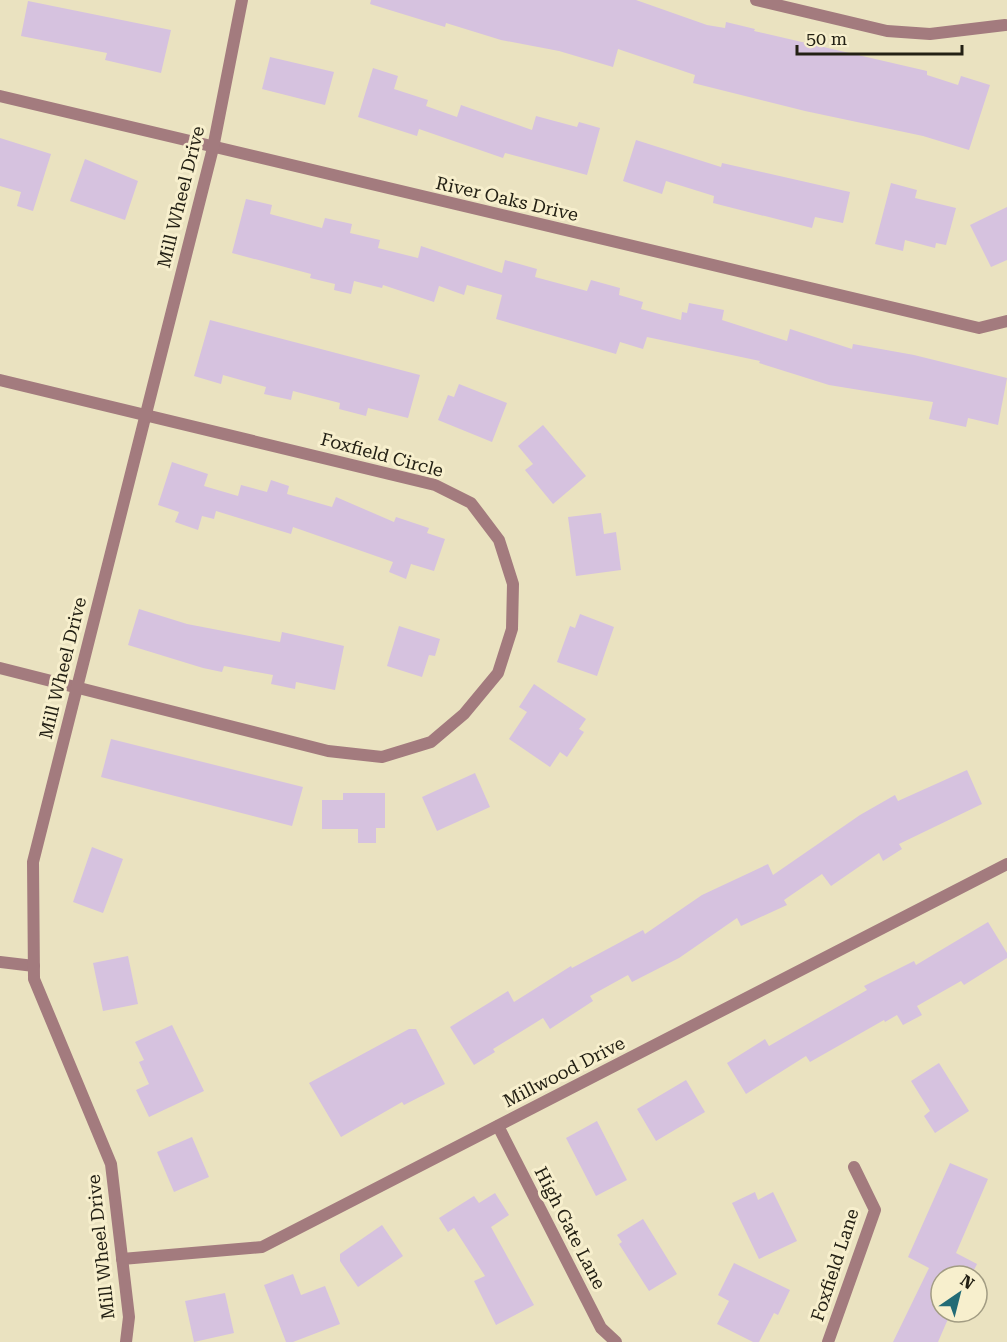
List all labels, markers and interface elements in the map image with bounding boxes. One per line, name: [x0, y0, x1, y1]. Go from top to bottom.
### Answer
scale bar: [797, 18, 962, 56]
text: 50 m: [806, 28, 847, 49]
street label: Mill Wheel Drive: [153, 124, 208, 270]
street label: River Oaks Drive: [434, 172, 580, 225]
street label: Foxfield Circle: [318, 428, 446, 481]
street label: Mill Wheel Drive: [35, 595, 90, 741]
street label: Millwood Drive: [499, 1032, 628, 1111]
street label: High Gate Lane: [531, 1163, 610, 1293]
street label: Mill Wheel Drive: [82, 1173, 119, 1321]
street label: Foxfield Lane: [806, 1206, 863, 1324]
north arrow: [929, 1264, 989, 1324]
text: N: [957, 1271, 978, 1293]

